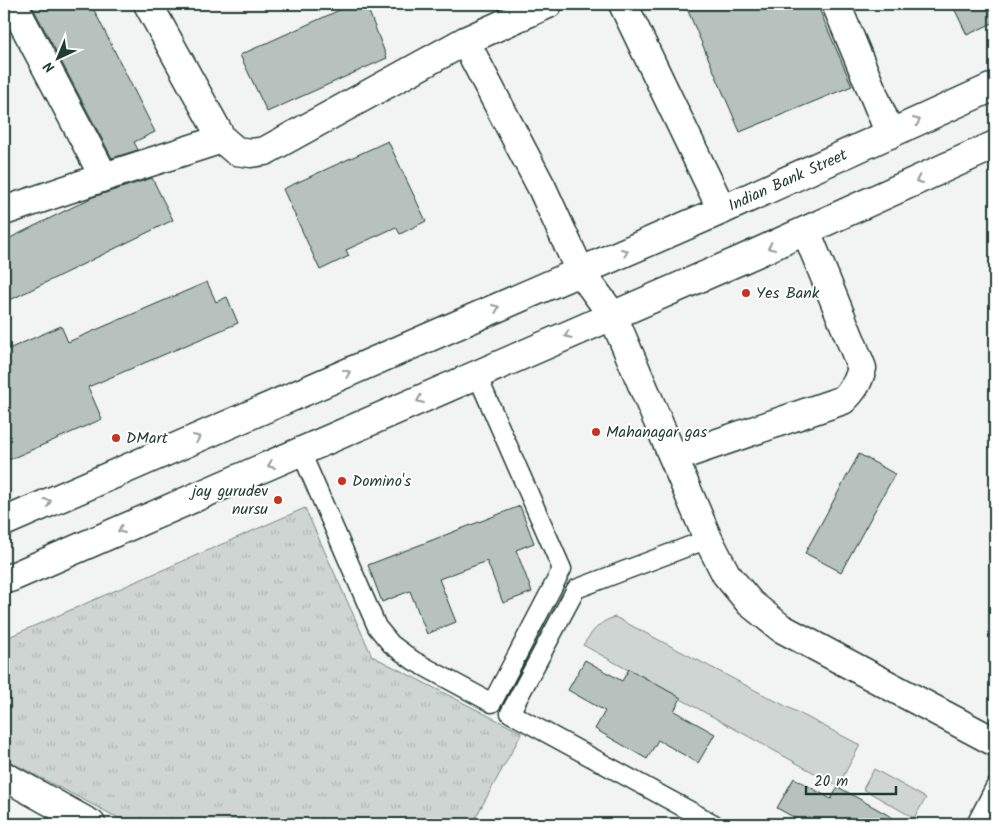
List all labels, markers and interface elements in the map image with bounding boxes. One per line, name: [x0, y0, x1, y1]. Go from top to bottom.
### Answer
north arrow: [32, 32, 82, 82]
text: N: [39, 56, 60, 78]
one-way arrow: [912, 117, 921, 128]
street label: Indian Bank Street: [724, 142, 852, 218]
one-way arrow: [915, 173, 924, 184]
one-way arrow: [767, 240, 776, 251]
one-way arrow: [620, 247, 629, 258]
place label: Yes Bank: [756, 281, 820, 306]
marker: Yes Bank: [740, 287, 752, 299]
one-way arrow: [491, 304, 500, 315]
one-way arrow: [565, 330, 573, 340]
one-way arrow: [342, 368, 350, 378]
one-way arrow: [416, 394, 425, 405]
place label: Mahanagar gas: [606, 420, 707, 445]
place label: DMart: [126, 426, 169, 451]
marker: Mahanagar gas: [590, 426, 602, 438]
marker: DMart: [110, 432, 122, 444]
one-way arrow: [193, 433, 201, 443]
one-way arrow: [267, 459, 275, 469]
place label: Domino's: [352, 469, 411, 494]
marker: Domino's: [336, 475, 348, 487]
place label: jay gurudev nursu: [188, 479, 268, 522]
marker: jay gurudev nursu: [272, 494, 284, 506]
one-way arrow: [43, 498, 52, 509]
one-way arrow: [117, 523, 126, 534]
scale bar: [806, 763, 896, 795]
text: 20 m: [814, 770, 848, 794]

